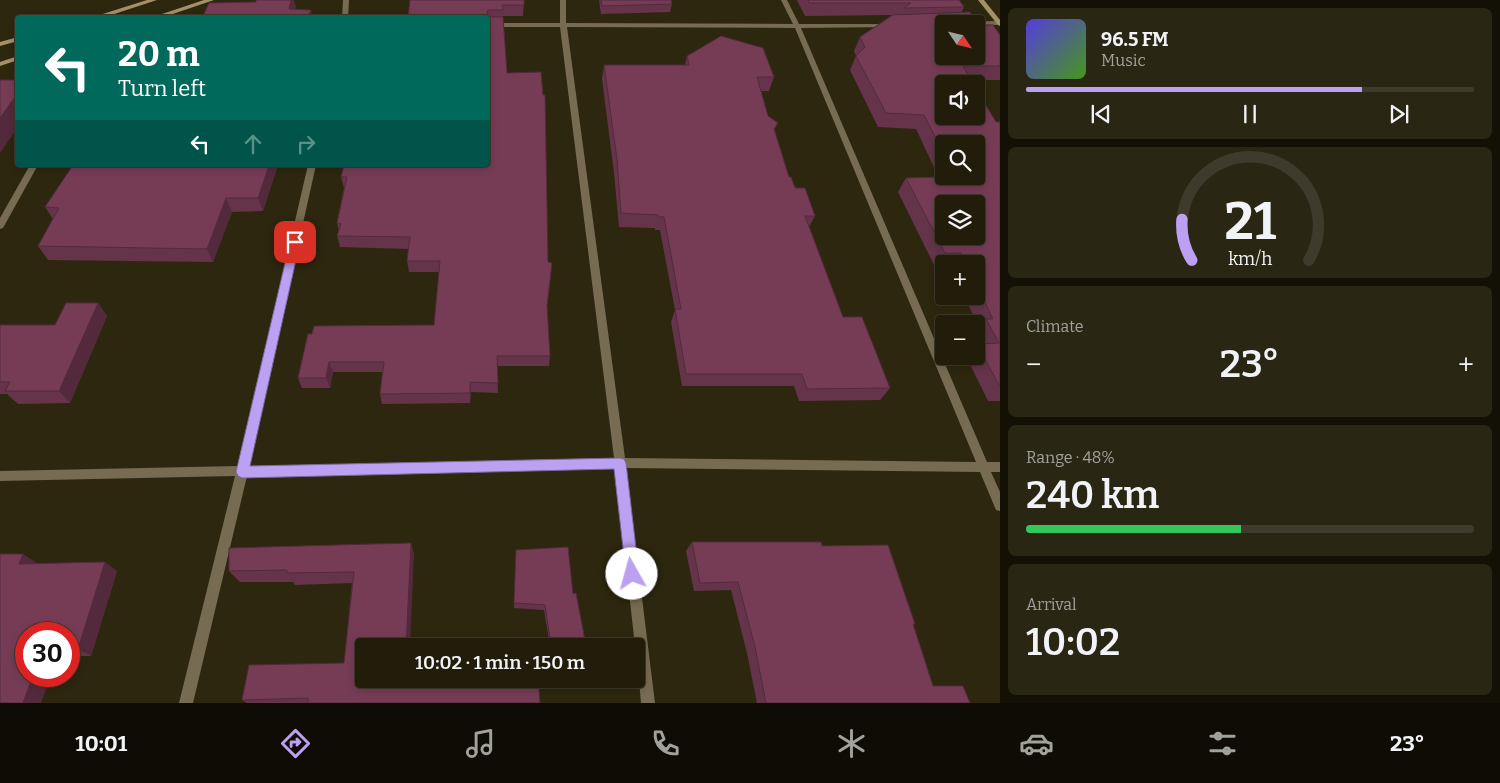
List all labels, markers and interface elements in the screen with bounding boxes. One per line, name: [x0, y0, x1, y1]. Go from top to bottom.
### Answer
north arrow: [935, 15, 985, 65]
map controls: [935, 15, 985, 365]
text: 96.5 FM: [1101, 28, 1169, 51]
text: 20 m: [118, 33, 200, 75]
icon: left: [35, 35, 100, 100]
text: Music: [1101, 51, 1146, 70]
text: Turn left: [118, 75, 206, 102]
button: sound: [935, 75, 985, 125]
icon: previous: [1087, 100, 1115, 128]
icon: pause: [1236, 100, 1264, 128]
icon: next: [1385, 100, 1413, 128]
icon: left: [186, 130, 214, 158]
icon: ahead: [239, 130, 267, 158]
icon: right: [292, 130, 320, 158]
button: search: [935, 135, 985, 185]
text: 21: [1224, 190, 1276, 253]
button: layers: [935, 195, 985, 245]
pin: [274, 221, 316, 263]
icon: arrive: [281, 228, 309, 256]
text: km/h: [1228, 248, 1272, 270]
button: +: [935, 255, 985, 305]
button: −: [935, 315, 985, 365]
text: Climate: [1026, 317, 1084, 336]
text: 23°: [1220, 341, 1280, 387]
text: −: [1026, 348, 1041, 381]
text: +: [1458, 348, 1474, 381]
text: Range · 48%: [1026, 448, 1115, 467]
text: 240 km: [1026, 472, 1159, 518]
position arrow: [605, 547, 657, 599]
text: Arrival: [1026, 595, 1077, 614]
text: 10:02: [1026, 619, 1120, 665]
speed limit sign: 30: [15, 622, 80, 687]
text: 10:02 · 1 min · 150 m: [415, 651, 585, 674]
icon: directions: [278, 726, 313, 761]
icon: music: [463, 726, 498, 761]
icon: phone: [648, 726, 683, 761]
icon: climate: [834, 726, 869, 761]
icon: car: [1019, 726, 1054, 761]
icon: filters: [1205, 726, 1240, 761]
text: 10:01: [75, 730, 127, 757]
text: 23°: [1390, 730, 1425, 757]

